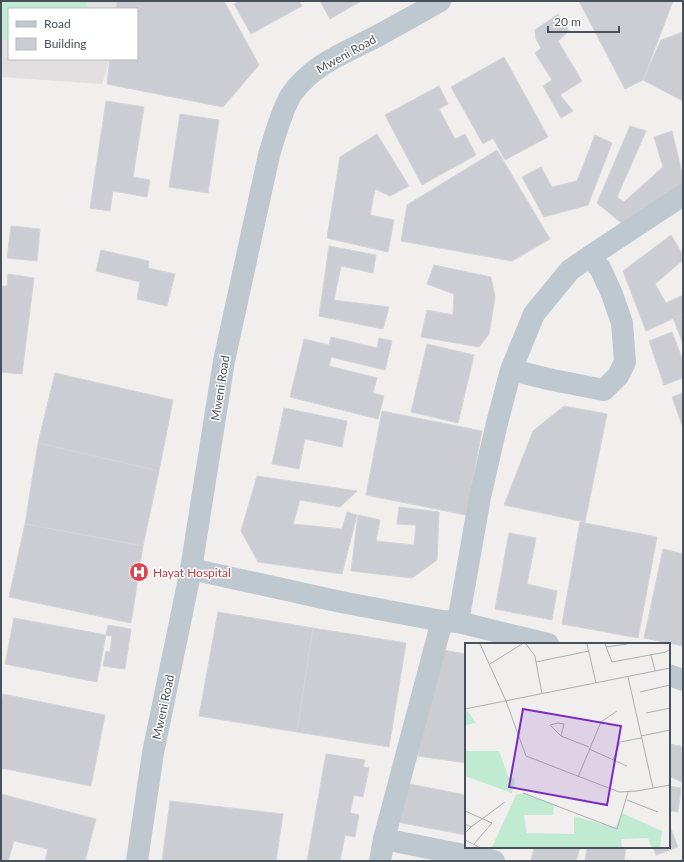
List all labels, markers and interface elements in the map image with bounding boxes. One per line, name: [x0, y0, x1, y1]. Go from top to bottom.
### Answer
legend: [8, 8, 138, 60]
scale bar: [548, 8, 619, 34]
text: 20 m: [554, 14, 581, 29]
text: Road: [44, 16, 71, 31]
street label: Mweni Road: [314, 31, 378, 77]
text: Building: [44, 36, 87, 51]
street label: Mweni Road: [207, 354, 233, 422]
hospital icon: Hayat Hospital: [128, 561, 150, 583]
place label: Hayat Hospital: [153, 565, 231, 580]
inset map: [465, 643, 670, 848]
street label: Mweni Road: [149, 673, 177, 741]

